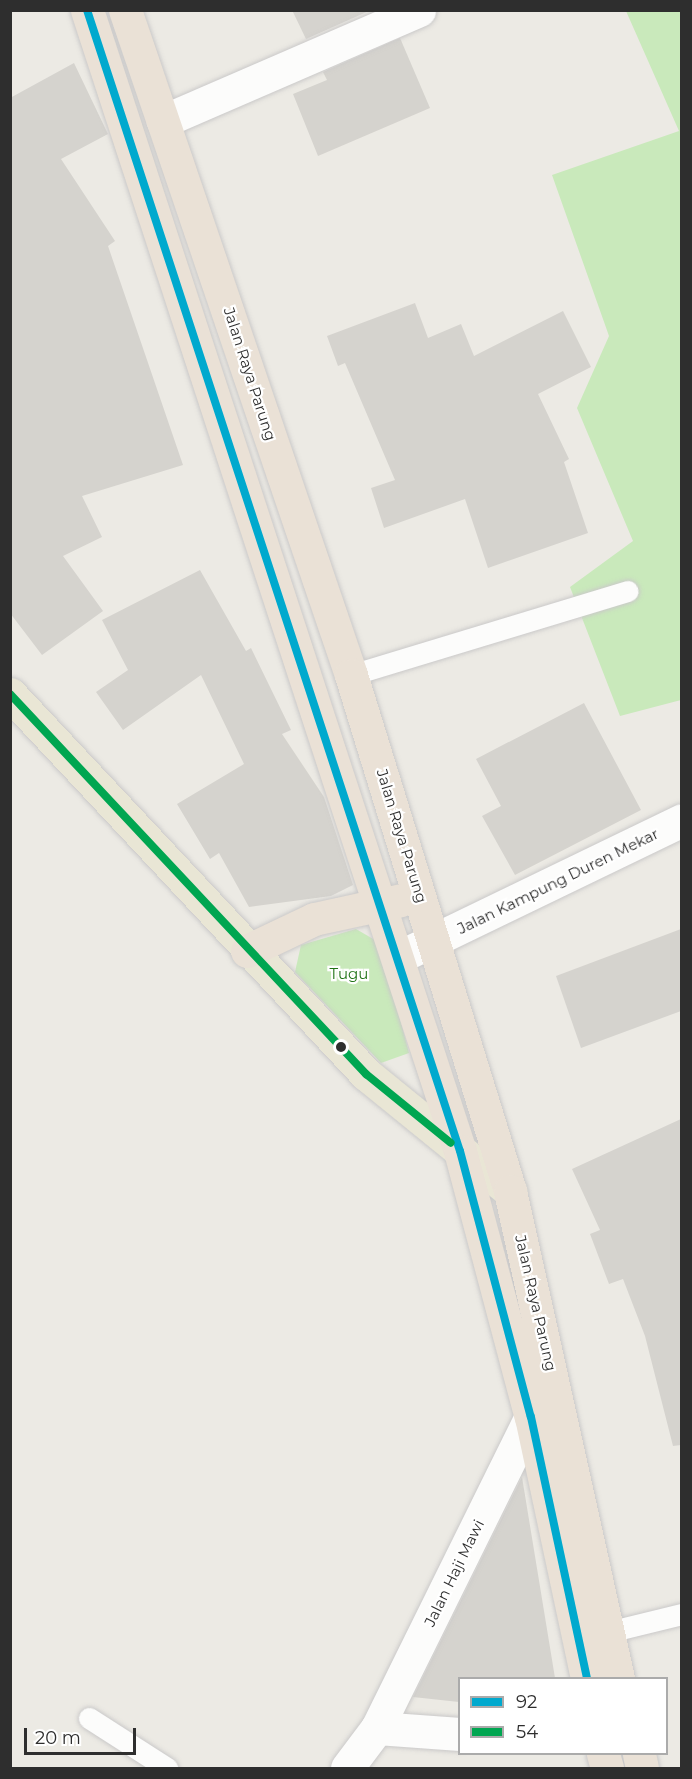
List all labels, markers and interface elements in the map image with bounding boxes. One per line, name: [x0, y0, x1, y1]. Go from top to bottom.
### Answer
street label: Jalan Raya Parung: [220, 305, 280, 443]
street label: Jalan Raya Parung: [373, 767, 431, 905]
street label: Jalan Kampung Duren Mekar: [454, 824, 662, 938]
park label: Tugu: [330, 965, 368, 983]
unlabelled marker: [335, 1041, 347, 1053]
street label: Jalan Raya Parung: [512, 1233, 560, 1373]
street label: Jalan Haji Mawi: [420, 1517, 488, 1629]
legend: [458, 1677, 668, 1755]
text: 92: [516, 1691, 537, 1713]
scale bar: [27, 1716, 140, 1754]
text: 54: [516, 1721, 538, 1743]
text: 20 m: [35, 1727, 81, 1749]

